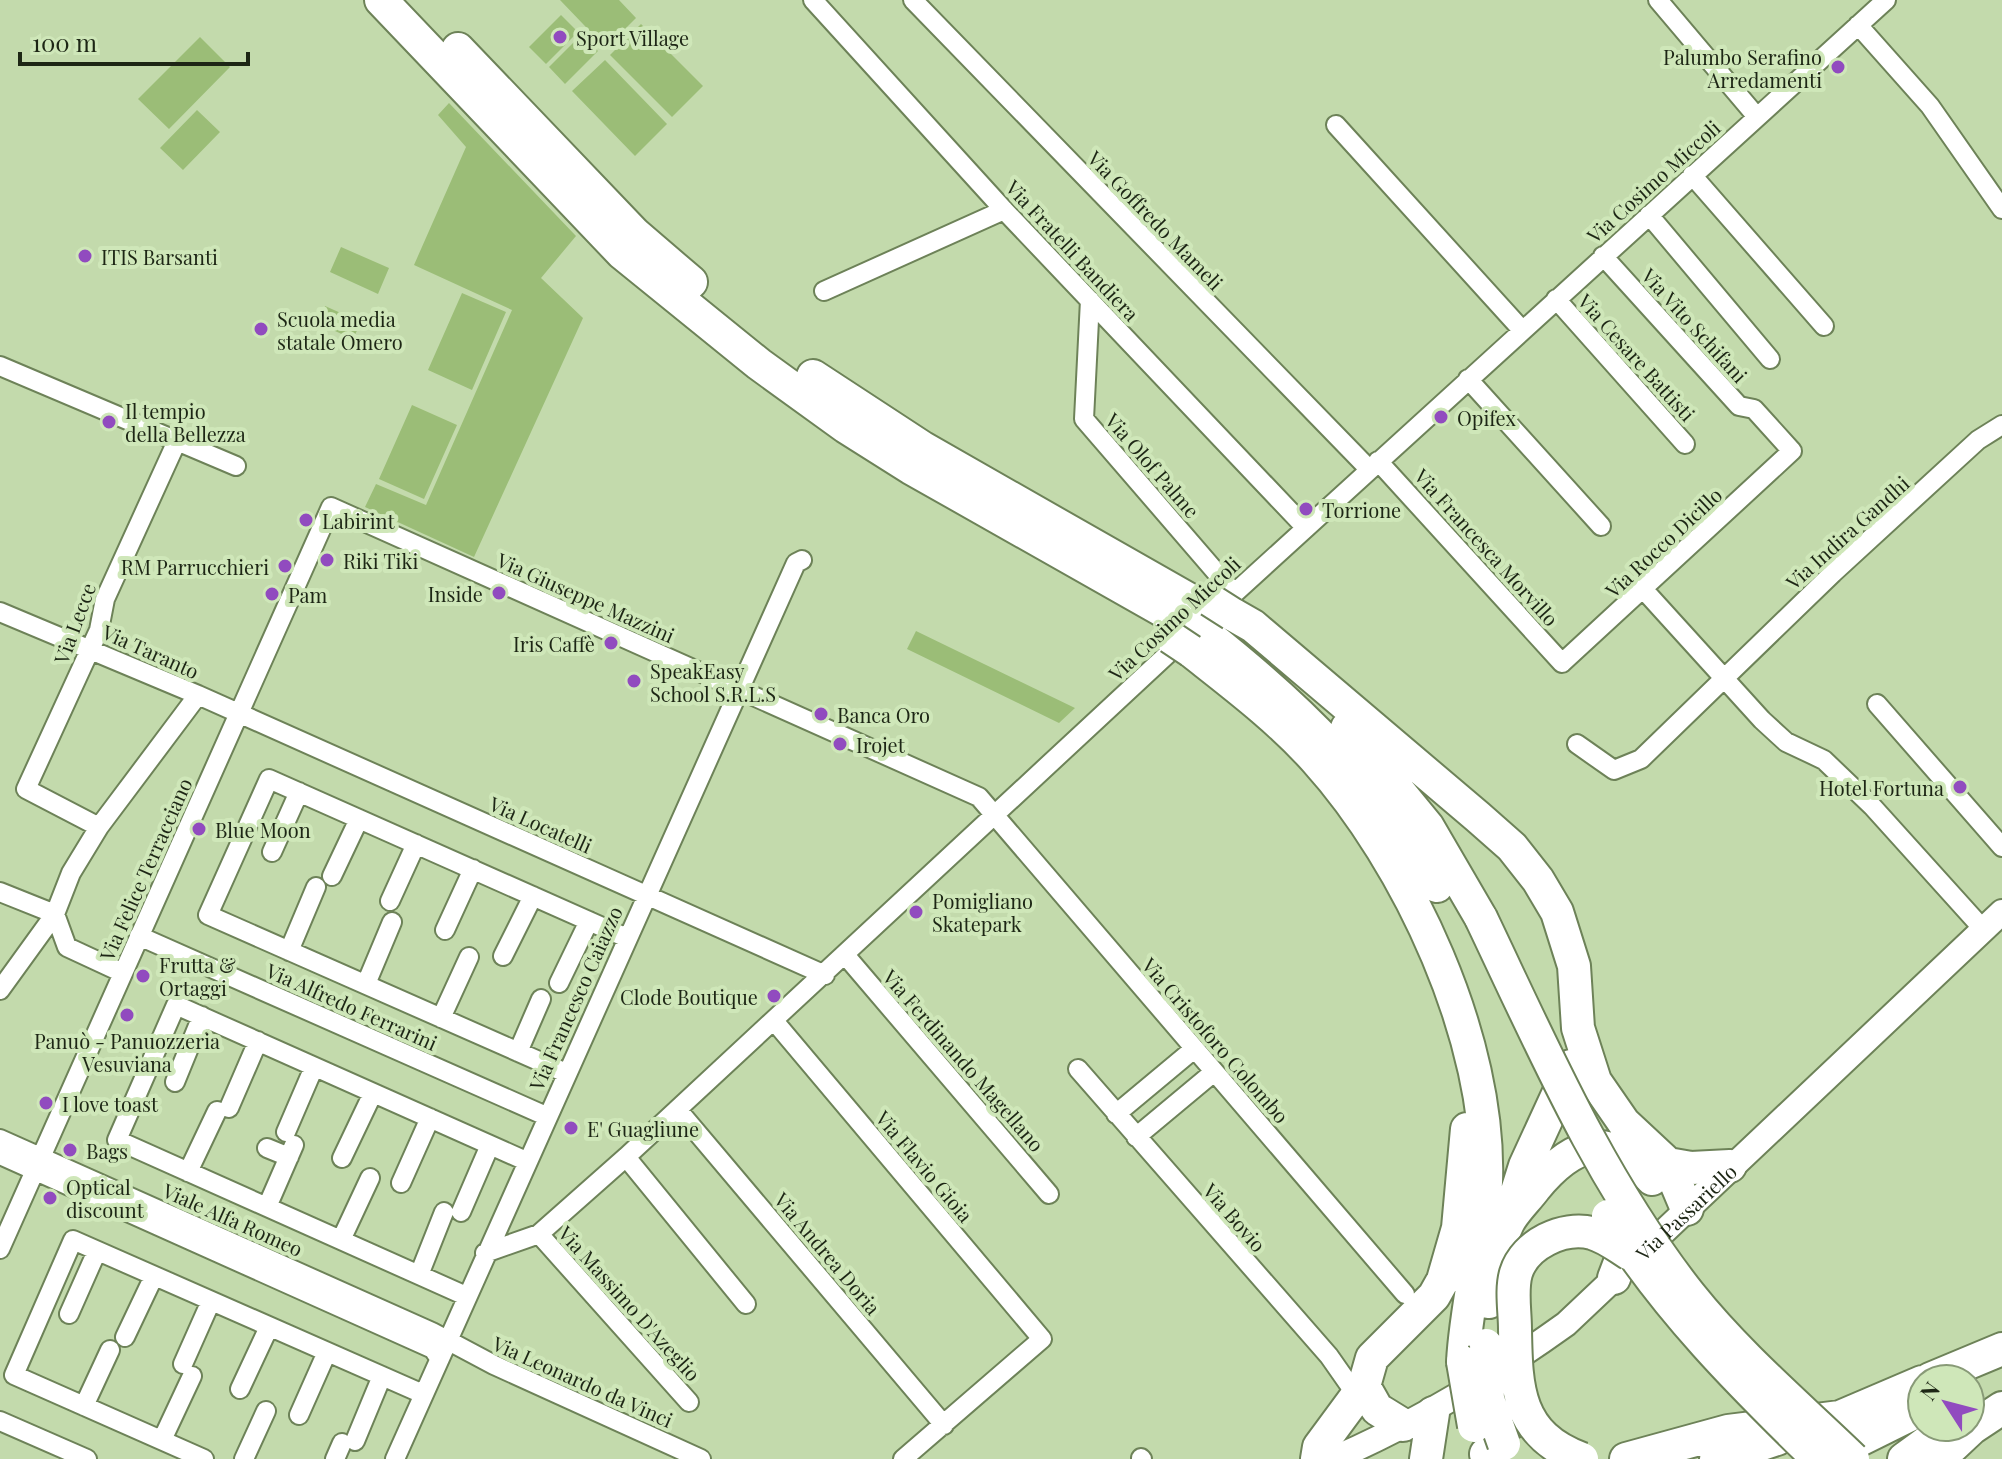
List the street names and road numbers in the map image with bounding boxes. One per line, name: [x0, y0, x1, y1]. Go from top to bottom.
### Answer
street label: Via Cosimo Miccoli: [1580, 114, 1726, 249]
street label: Via Goffredo Mameli: [1082, 144, 1230, 296]
street label: Via Fratelli Bandiera: [1000, 173, 1145, 326]
street label: Via Vito Schifani: [1636, 261, 1754, 388]
street label: Via Cesare Battisti: [1572, 287, 1701, 427]
street label: Via Olof Palme: [1099, 406, 1206, 523]
street label: Via Francesca Morvillo: [1408, 462, 1565, 631]
street label: Via Indira Gandhi: [1779, 469, 1915, 595]
street label: Via Rocco Dicillo: [1598, 481, 1727, 604]
street label: Via Giuseppe Mazzini: [492, 545, 679, 648]
street label: Via Cosimo Miccoli: [1102, 550, 1246, 687]
street label: Via Lecce: [47, 579, 101, 668]
street label: Via Taranto: [98, 617, 204, 684]
street label: Via Felice Terracciano: [92, 773, 197, 965]
street label: Via Locatelli: [485, 789, 597, 859]
street label: Via Francesco Caiazzo: [522, 902, 628, 1095]
street label: Via Cristoforo Colombo: [1136, 951, 1295, 1128]
street label: Via Alfredo Ferrarini: [261, 956, 442, 1056]
street label: Via Ferdinando Magellano: [877, 962, 1051, 1157]
street label: Via Flavio Gioia: [870, 1104, 980, 1227]
street label: Via Passariello: [1628, 1157, 1742, 1266]
street label: Viale Alfa Romeo: [158, 1176, 307, 1262]
street label: Via Bovio: [1197, 1176, 1272, 1257]
street label: Via Andrea Doria: [768, 1186, 887, 1320]
street label: Via Massimo D'Azeglio: [552, 1219, 707, 1386]
street label: Via Leonardo da Vinci: [488, 1329, 677, 1433]

